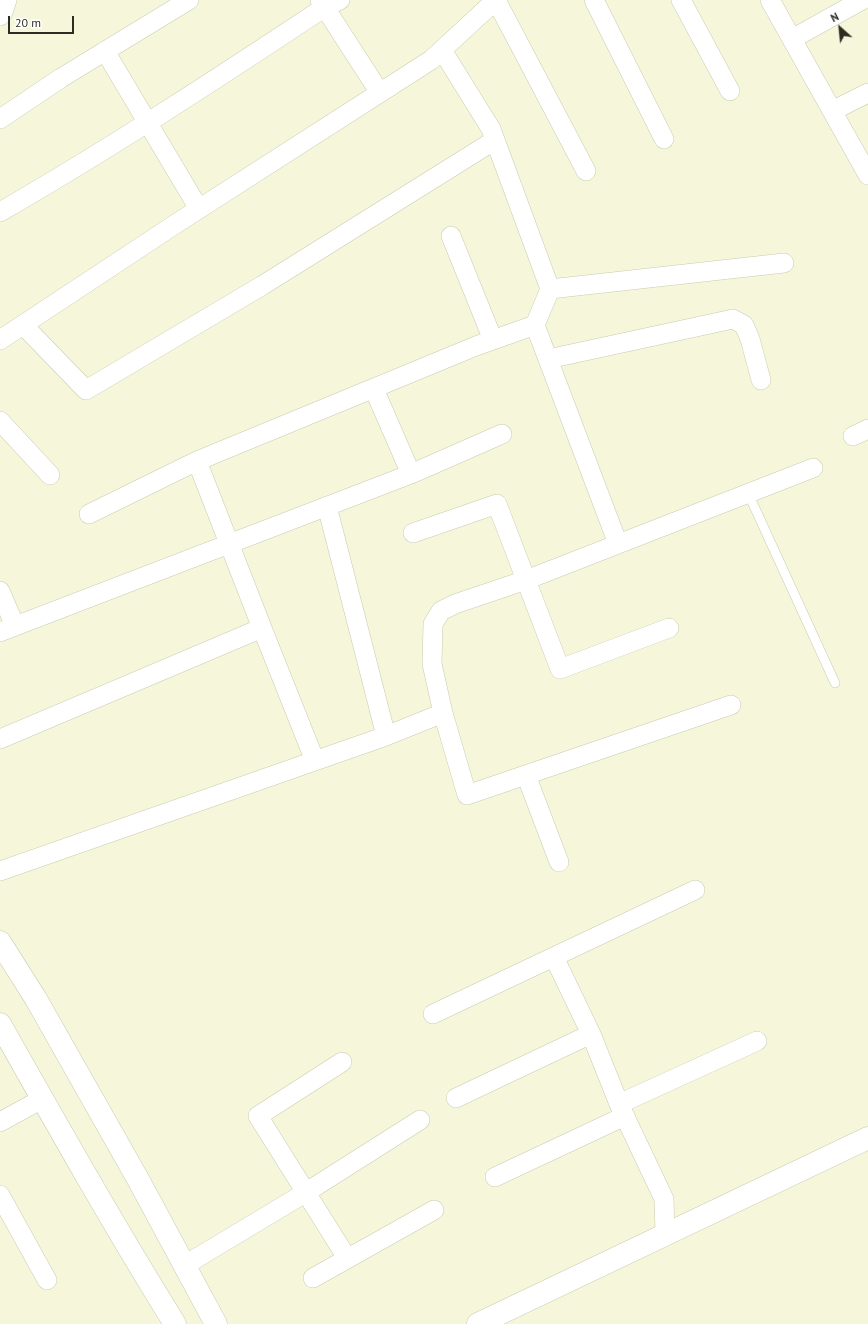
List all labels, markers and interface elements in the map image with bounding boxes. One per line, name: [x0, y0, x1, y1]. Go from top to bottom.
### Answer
scale bar: [10, 8, 76, 34]
north arrow: [820, 8, 860, 48]
text: N: [828, 9, 841, 25]
text: 20 m: [15, 15, 41, 30]

